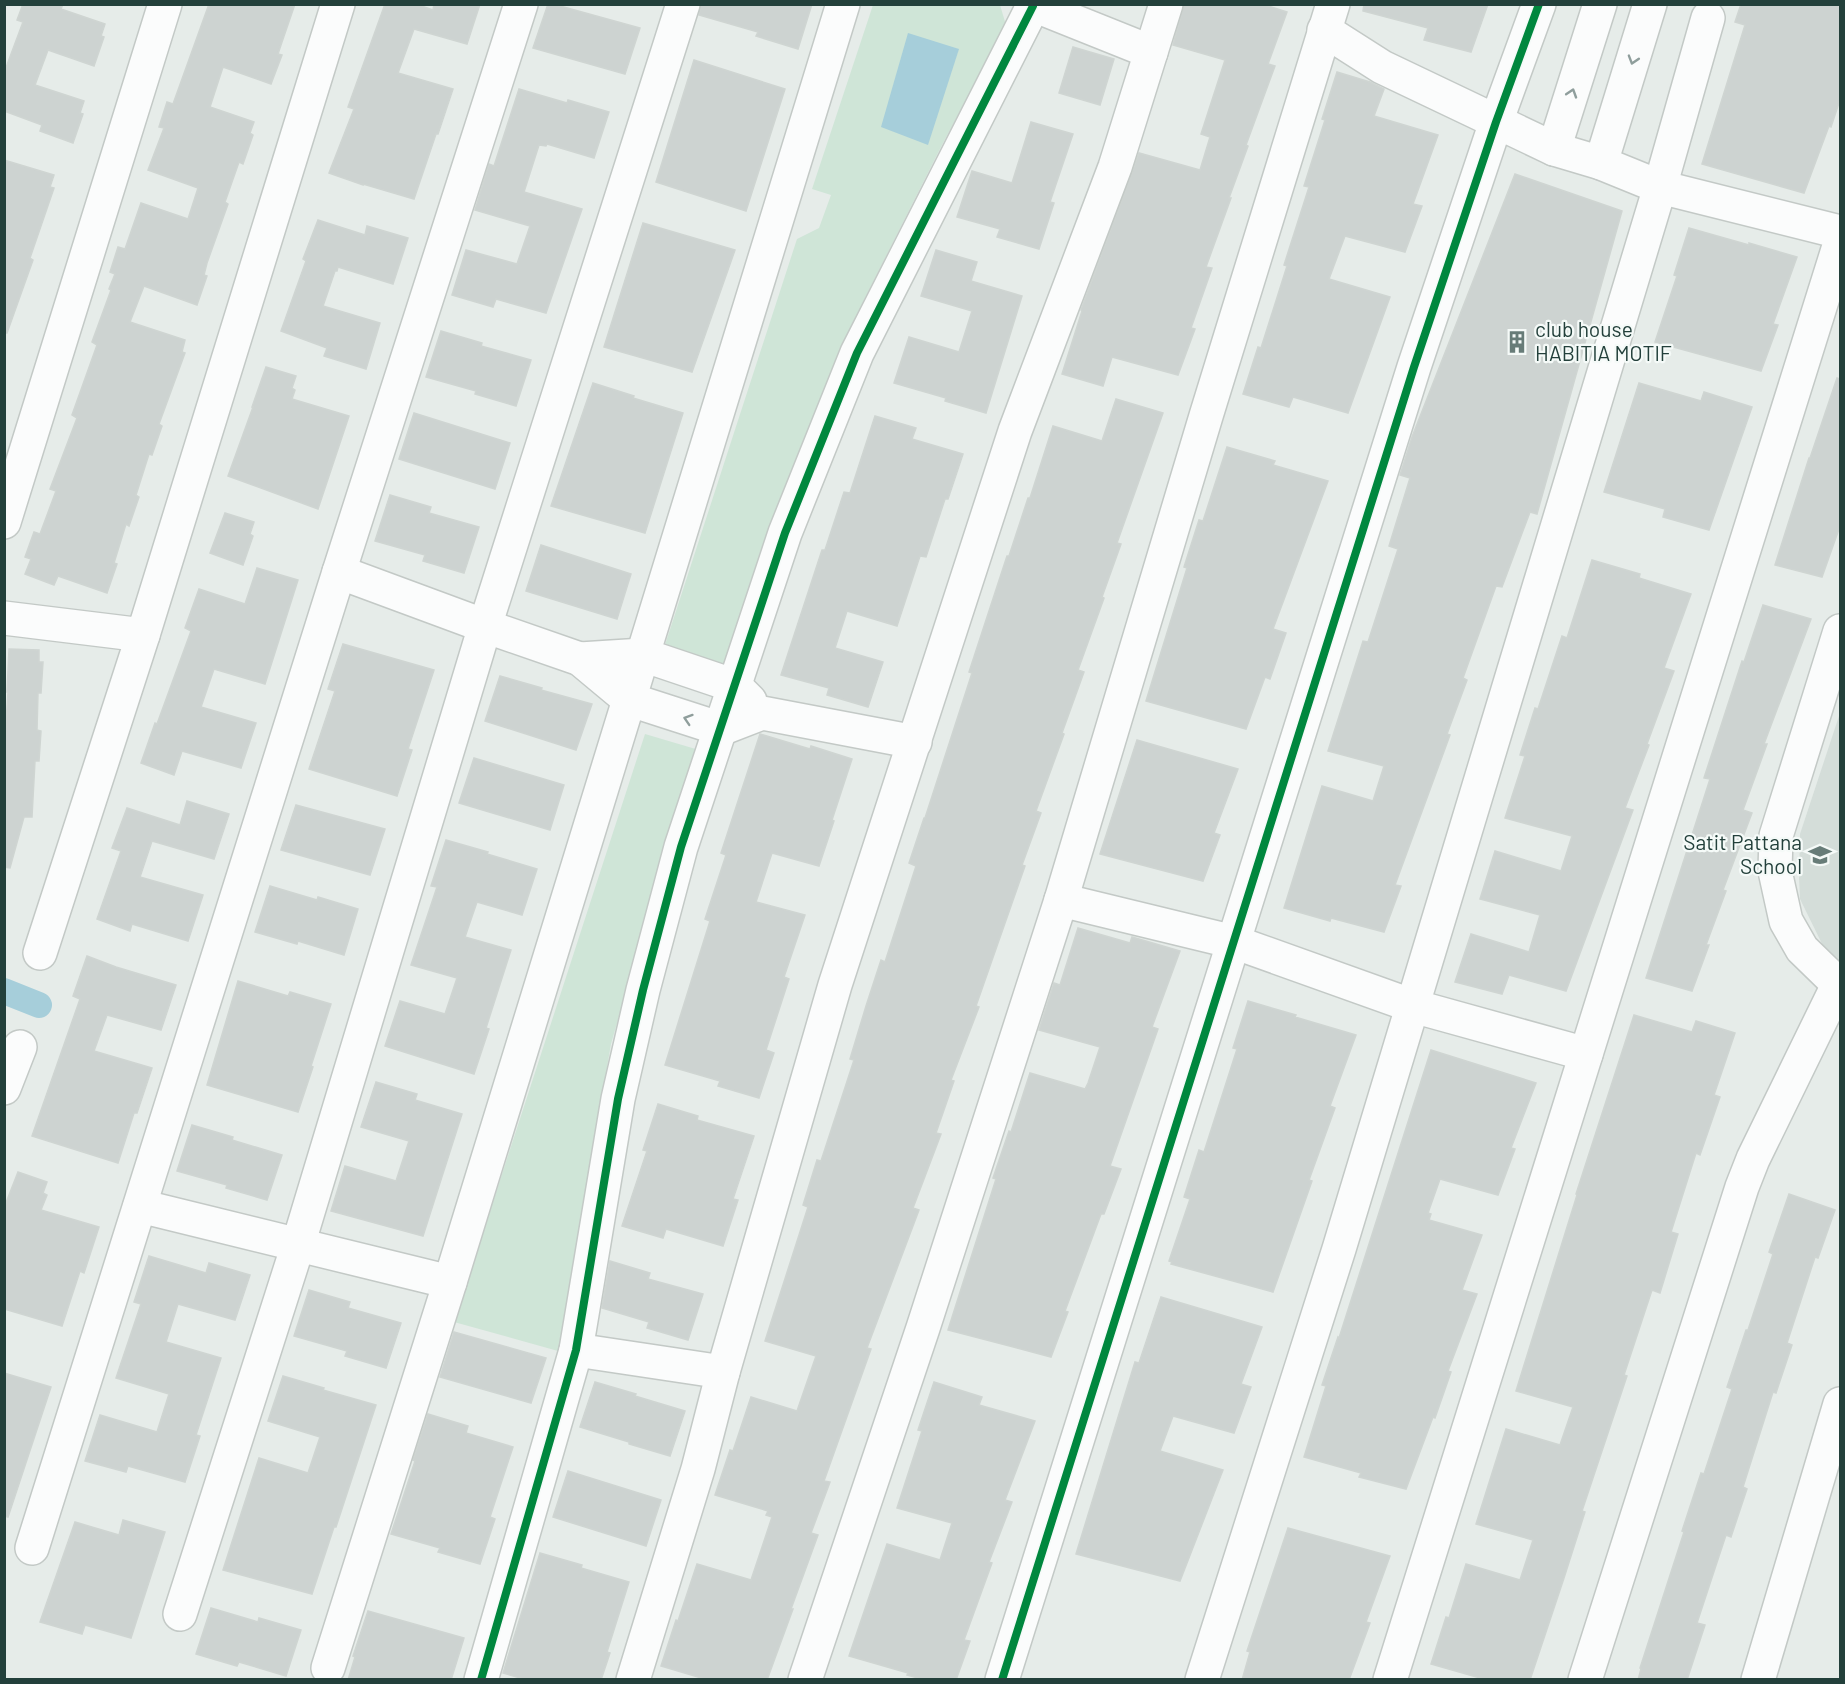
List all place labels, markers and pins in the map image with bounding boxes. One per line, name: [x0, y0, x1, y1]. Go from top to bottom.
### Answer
place label: club house HABITIA MOTIF: [1535, 316, 1672, 365]
building icon: club house HABITIA MOTIF: [1504, 329, 1530, 355]
place label: Satit Pattana School: [1683, 829, 1802, 878]
school or university icon: Satit Pattana School: [1807, 842, 1833, 868]

